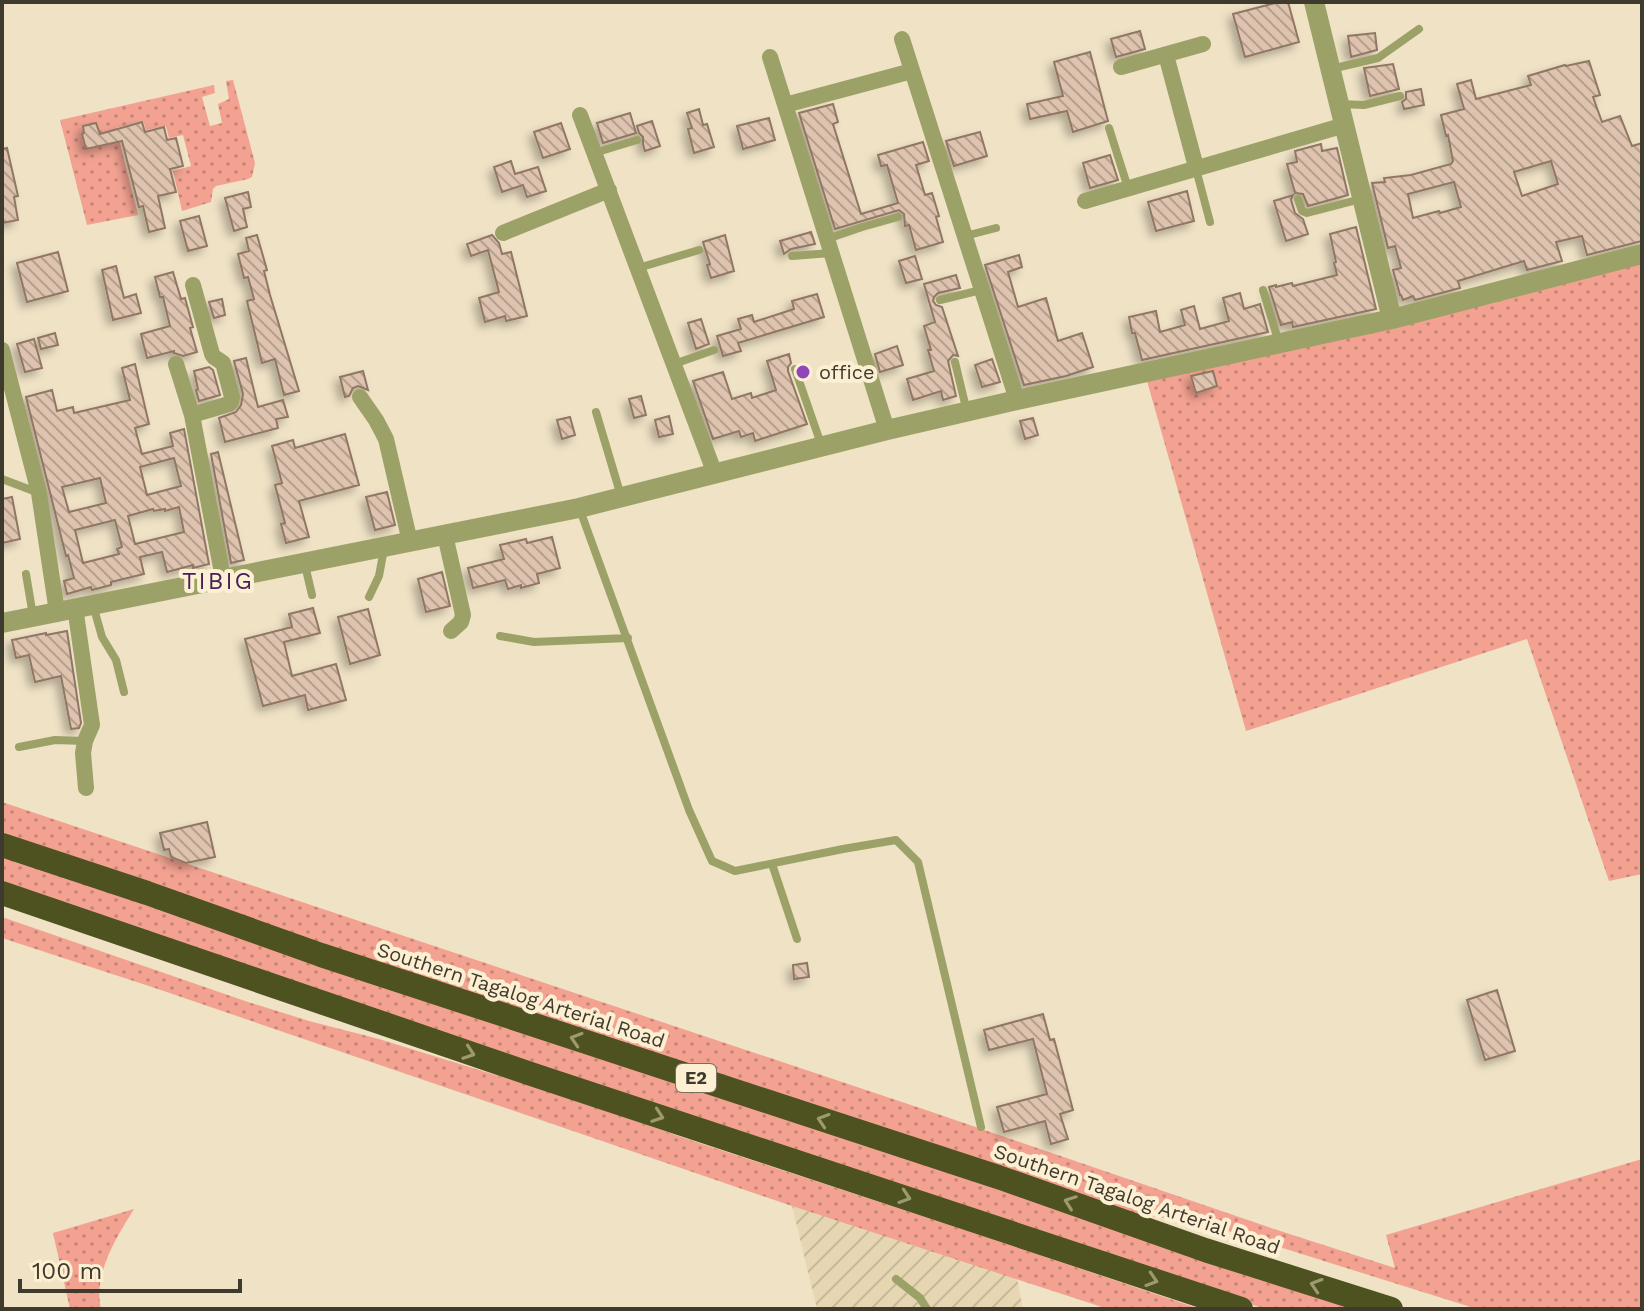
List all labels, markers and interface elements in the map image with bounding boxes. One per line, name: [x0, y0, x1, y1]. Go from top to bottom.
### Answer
place label: office: [819, 360, 875, 384]
marker: office: [794, 363, 812, 381]
district label: TIBIG: [182, 567, 254, 595]
street label: Southern Tagalog Arterial Road: [374, 937, 668, 1053]
one-way arrow: [570, 1032, 584, 1048]
one-way arrow: [462, 1043, 476, 1059]
road number: E2: [676, 1064, 716, 1092]
one-way arrow: [651, 1107, 665, 1123]
one-way arrow: [817, 1114, 831, 1130]
street label: Southern Tagalog Arterial Road: [991, 1139, 1283, 1259]
one-way arrow: [898, 1188, 912, 1204]
one-way arrow: [1064, 1196, 1078, 1212]
scale bar: [20, 1243, 240, 1293]
text: 100 m: [32, 1257, 102, 1285]
one-way arrow: [1145, 1271, 1158, 1287]
one-way arrow: [1310, 1278, 1324, 1294]

